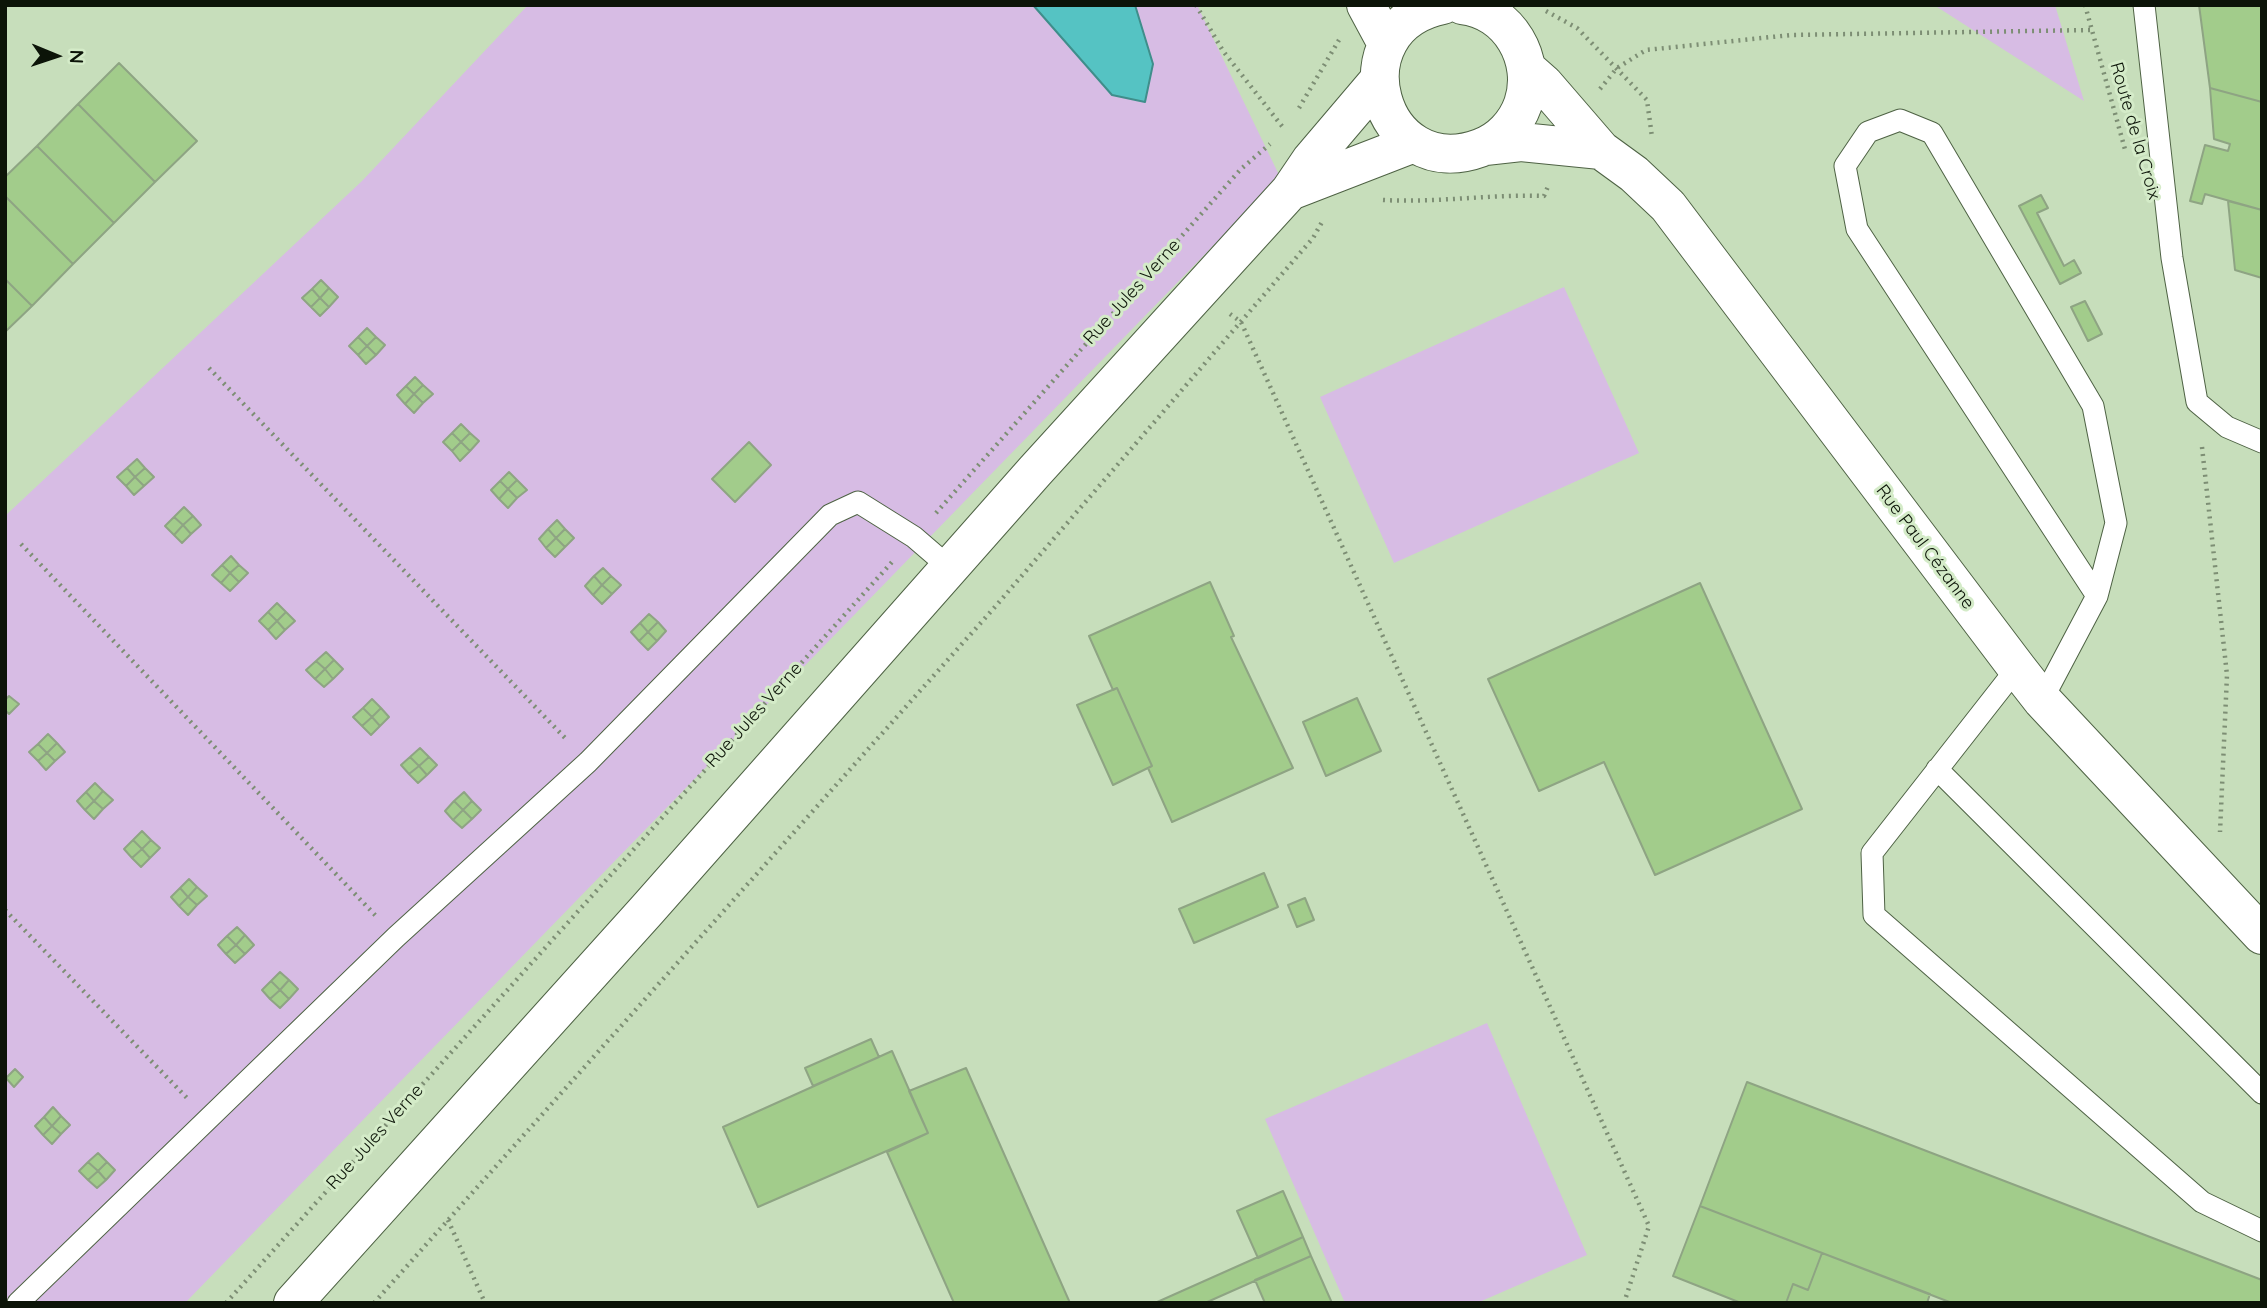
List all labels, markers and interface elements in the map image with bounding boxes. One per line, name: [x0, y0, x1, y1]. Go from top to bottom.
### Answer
north arrow: [21, 21, 91, 91]
text: N: [65, 49, 89, 64]
street label: Route de la Croix: [2105, 60, 2165, 202]
street label: Rue Jules Verne: [1079, 235, 1185, 349]
street label: Rue Paul Cézanne: [1871, 480, 1979, 614]
street label: Rue Jules Verne: [701, 658, 807, 772]
street label: Rue Jules Verne: [322, 1080, 428, 1194]

